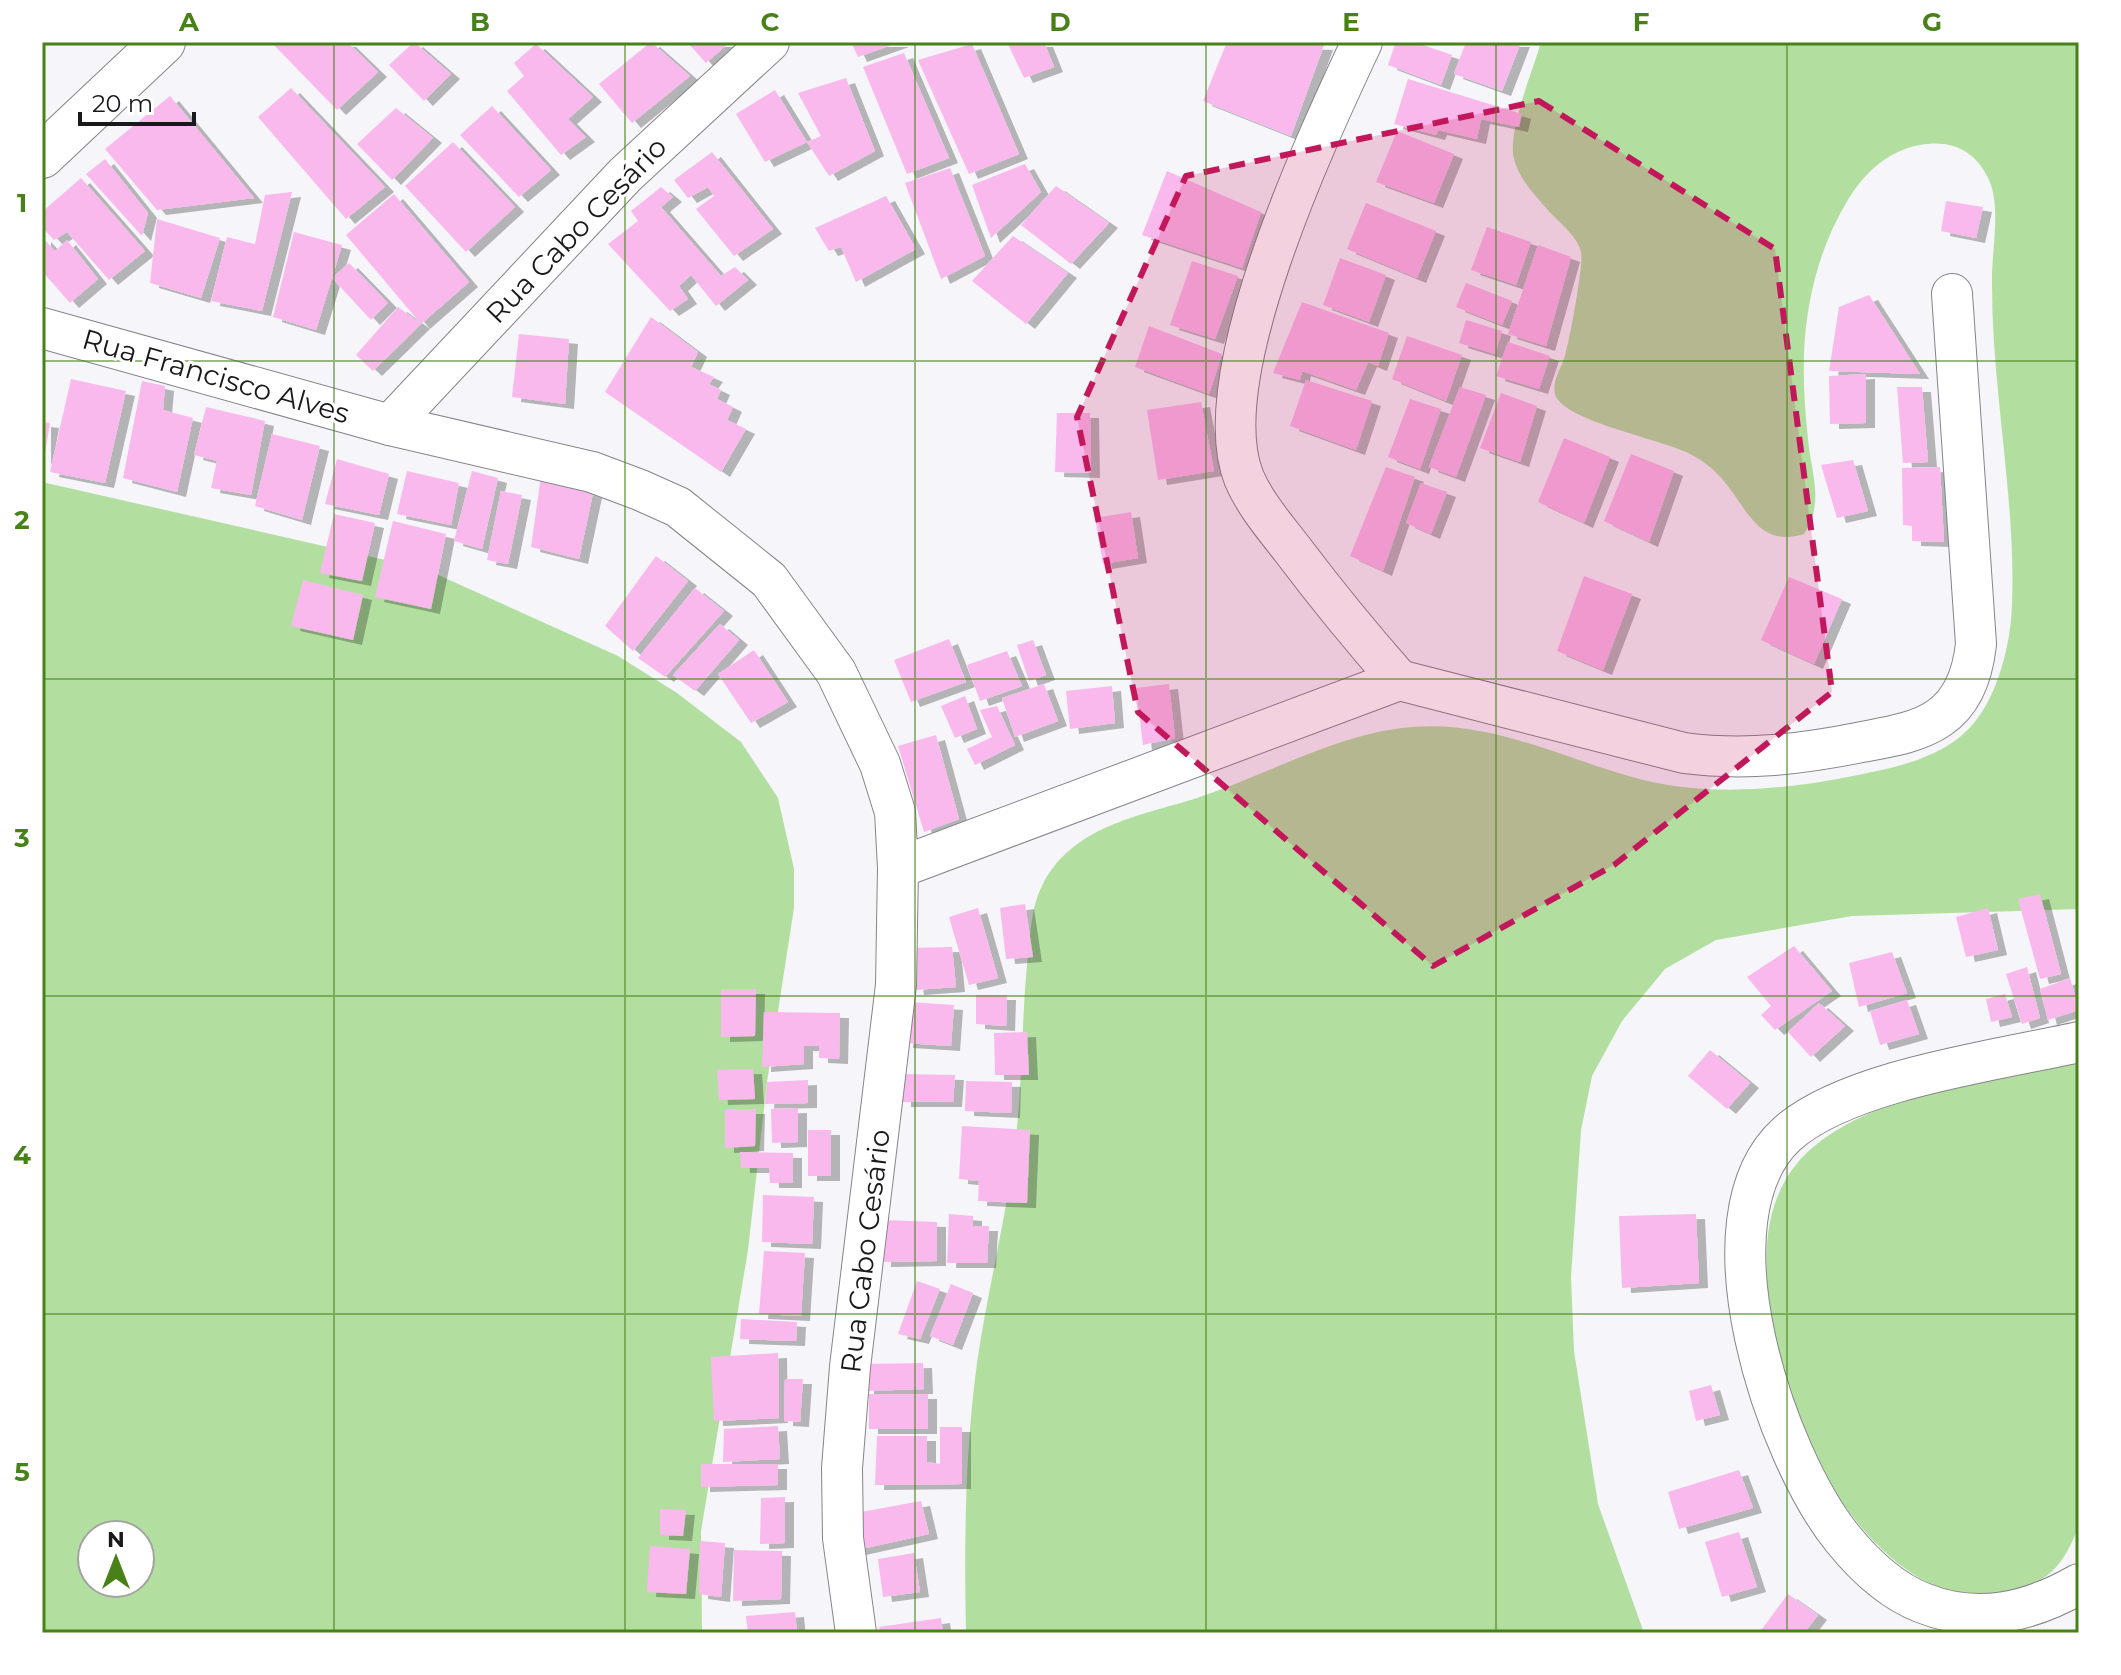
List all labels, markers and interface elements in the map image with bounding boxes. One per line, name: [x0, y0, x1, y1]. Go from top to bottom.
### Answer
text: A: [178, 6, 200, 38]
text: B: [470, 6, 490, 38]
text: C: [761, 6, 780, 38]
text: D: [1049, 6, 1071, 38]
text: E: [1342, 6, 1360, 38]
text: F: [1633, 6, 1649, 38]
text: G: [1922, 6, 1942, 38]
scale bar: [80, 76, 194, 126]
text: 20 m: [92, 89, 153, 118]
street label: Rua Cabo Cesário: [479, 130, 673, 330]
text: 1: [17, 187, 27, 219]
street label: Rua Francisco Alves: [79, 322, 353, 430]
text: 2: [14, 504, 30, 536]
text: 3: [13, 822, 30, 854]
street label: Rua Cabo Cesário: [833, 1127, 897, 1375]
text: 4: [13, 1139, 31, 1171]
text: 5: [14, 1456, 30, 1488]
north arrow: [76, 1519, 156, 1599]
text: N: [107, 1526, 125, 1553]

